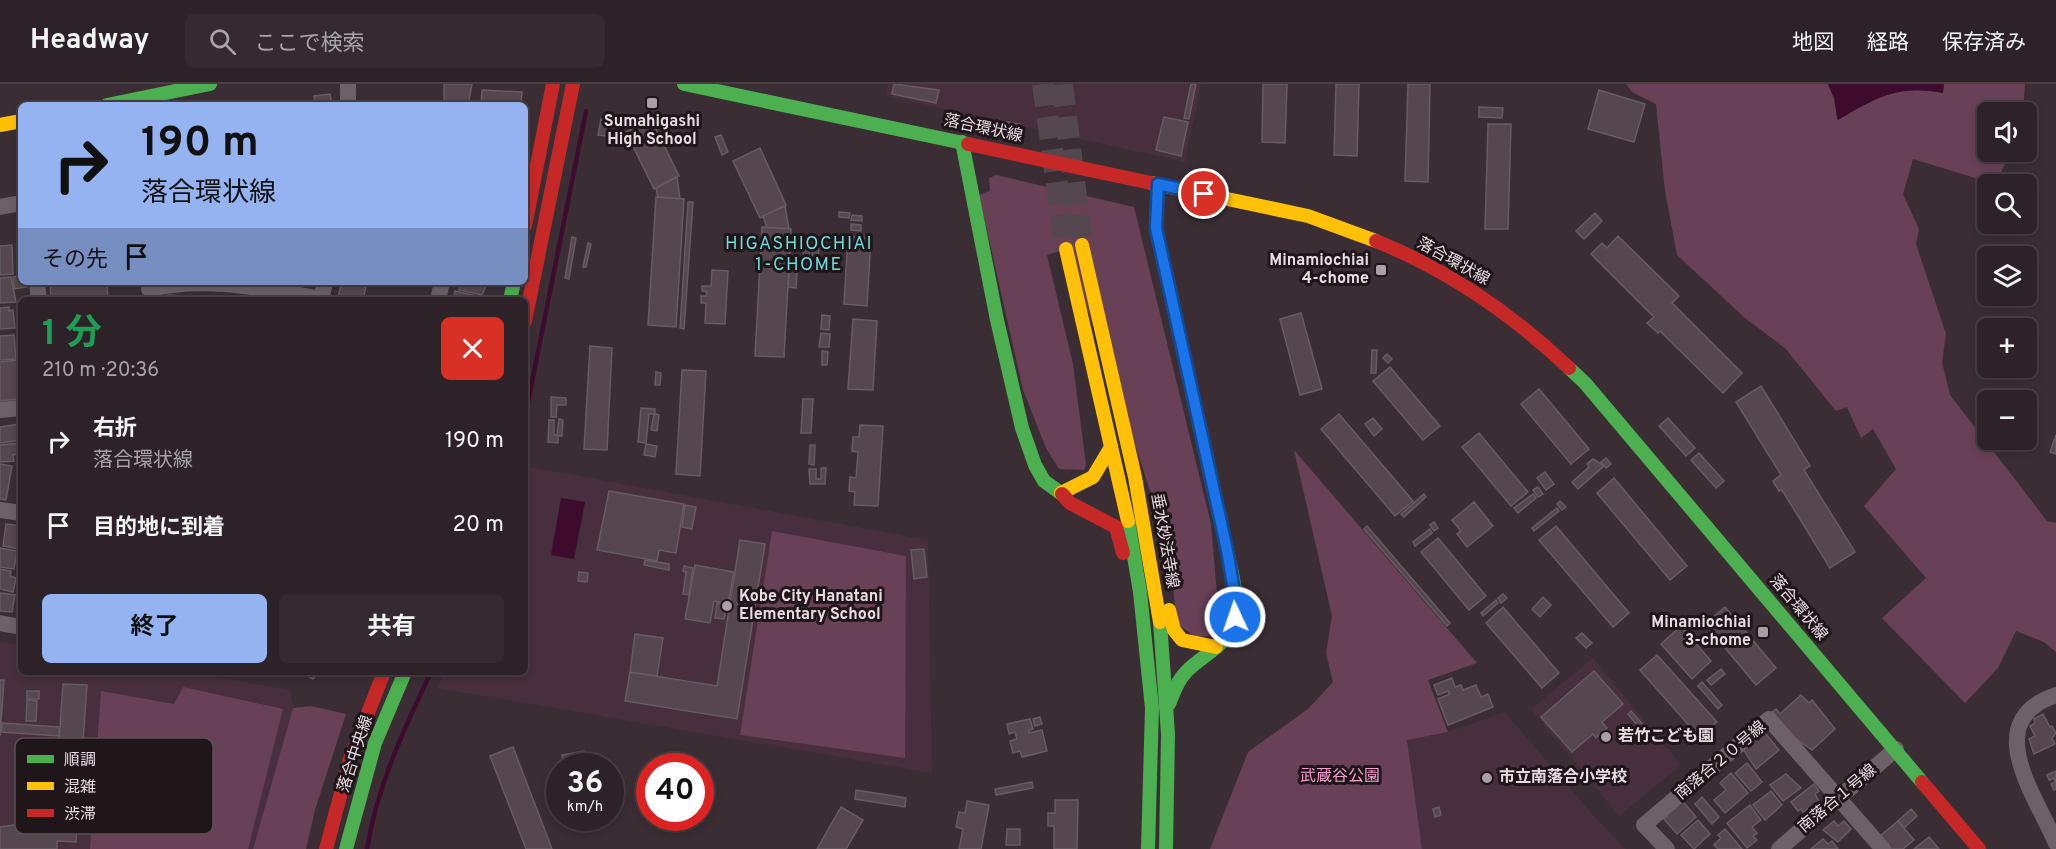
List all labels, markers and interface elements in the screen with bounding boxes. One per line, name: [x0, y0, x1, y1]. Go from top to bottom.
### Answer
search box: [185, 14, 605, 68]
text: Headway: [30, 23, 149, 59]
icon: search: [206, 25, 239, 58]
text: 地図: [1792, 30, 1834, 57]
text: 経路: [1867, 30, 1909, 57]
text: 保存済み: [1942, 30, 2026, 57]
text: ここで検索: [254, 31, 365, 58]
marker: Sumahigashi High School: [645, 96, 659, 110]
map controls: [1977, 102, 2037, 450]
button: sound: [1977, 102, 2037, 162]
street label: 落合環状線: [942, 111, 1024, 147]
place label: Sumahigashi High School: [604, 112, 700, 150]
text: 190 m: [141, 118, 259, 171]
icon: right: [42, 126, 120, 204]
pin: [1178, 168, 1229, 219]
button: search: [1977, 174, 2037, 234]
text: 落合環状線: [141, 177, 276, 211]
icon: arrive: [1187, 177, 1220, 210]
district label: HIGASHIOCHIAI 1-CHOME: [725, 233, 873, 277]
street label: 落合環状線: [1413, 234, 1493, 290]
icon: arrive: [120, 240, 153, 273]
button: layers: [1977, 246, 2037, 306]
text: その先: [42, 247, 108, 274]
place label: Minamiochiai 4-chome: [1269, 251, 1369, 289]
marker: Minamiochiai 4-chome: [1374, 263, 1388, 277]
text: 1 分: [42, 312, 101, 358]
button: close: [441, 317, 504, 380]
button: +: [1977, 318, 2037, 378]
text: 210 m · 20:36: [42, 358, 159, 384]
button: −: [1977, 390, 2037, 450]
text: 右折: [93, 416, 137, 443]
icon: right: [42, 425, 75, 458]
text: 190 m: [445, 428, 504, 455]
text: 落合環状線: [93, 448, 193, 474]
street label: 垂水妙法寺線: [1146, 492, 1182, 590]
icon: arrive: [42, 509, 75, 542]
text: 20 m: [453, 512, 504, 539]
text: 目的地に到着: [93, 515, 225, 542]
street label: 落合環状線: [1765, 571, 1831, 645]
position arrow: [1203, 585, 1267, 649]
place label: Kobe City Hanatani Elementary School: [739, 587, 883, 625]
button: 終了: [42, 594, 267, 663]
button: 共有: [279, 594, 504, 663]
marker: Kobe City Hanatani Elementary School: [720, 599, 734, 613]
place label: Minamiochiai 3-chome: [1651, 613, 1751, 651]
marker: Minamiochiai 3-chome: [1756, 625, 1770, 639]
street label: 落合中央線: [334, 713, 378, 795]
street label: 南落合２０号線: [1672, 717, 1770, 805]
place label: 若竹こども園: [1618, 727, 1714, 747]
marker: 若竹こども園: [1599, 730, 1613, 744]
legend: [15, 738, 213, 834]
text: 順調: [64, 751, 96, 771]
speed limit sign: 40: [636, 753, 714, 831]
street label: 南落合１号線: [1795, 760, 1881, 838]
text: 36: [567, 766, 603, 803]
park label: 武蔵谷公園: [1300, 767, 1380, 787]
place label: 市立南落合小学校: [1499, 768, 1627, 788]
marker: 市立南落合小学校: [1480, 771, 1494, 785]
text: 混雑: [64, 778, 96, 798]
text: km/h: [567, 798, 603, 817]
text: 渋滞: [64, 805, 96, 825]

